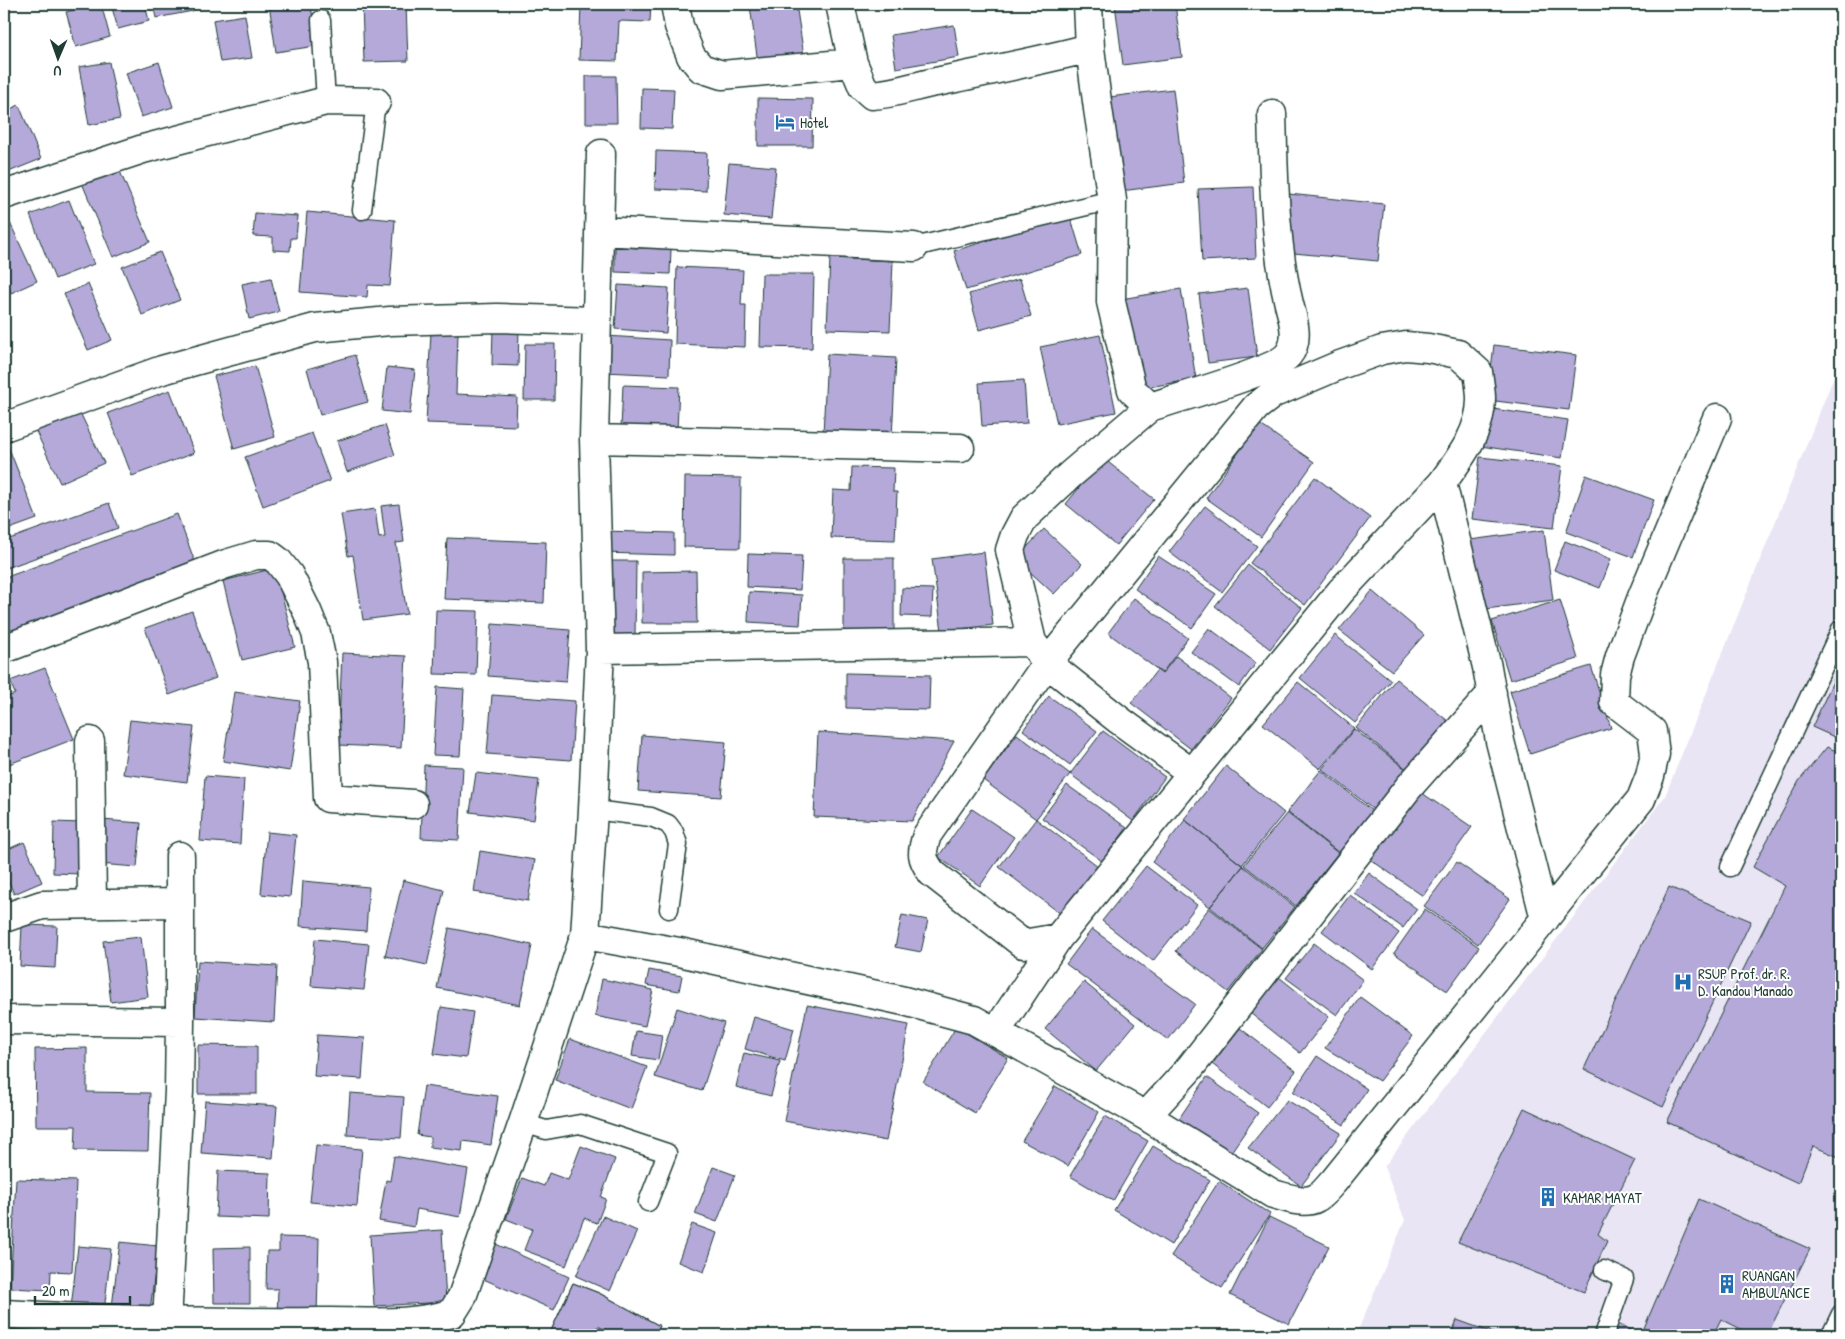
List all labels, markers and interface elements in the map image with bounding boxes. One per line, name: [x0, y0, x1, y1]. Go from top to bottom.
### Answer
north arrow: [32, 32, 82, 82]
text: U: [53, 62, 62, 81]
hotel icon: Hotel: [774, 111, 796, 133]
place label: Hotel: [800, 112, 828, 133]
place label: RSUP Prof. dr. R. D. Kandou Manado: [1698, 963, 1793, 1001]
hospital icon: RSUP Prof. dr. R. D. Kandou Manado: [1672, 971, 1694, 993]
building icon: KAMAR MAYAT: [1537, 1186, 1559, 1208]
place label: KAMAR MAYAT: [1563, 1187, 1643, 1208]
place label: RUANGAN AMBULANCE: [1742, 1265, 1810, 1303]
building icon: RUANGAN AMBULANCE: [1716, 1273, 1738, 1295]
scale bar: [35, 1274, 130, 1306]
text: 20 m: [42, 1280, 69, 1301]

